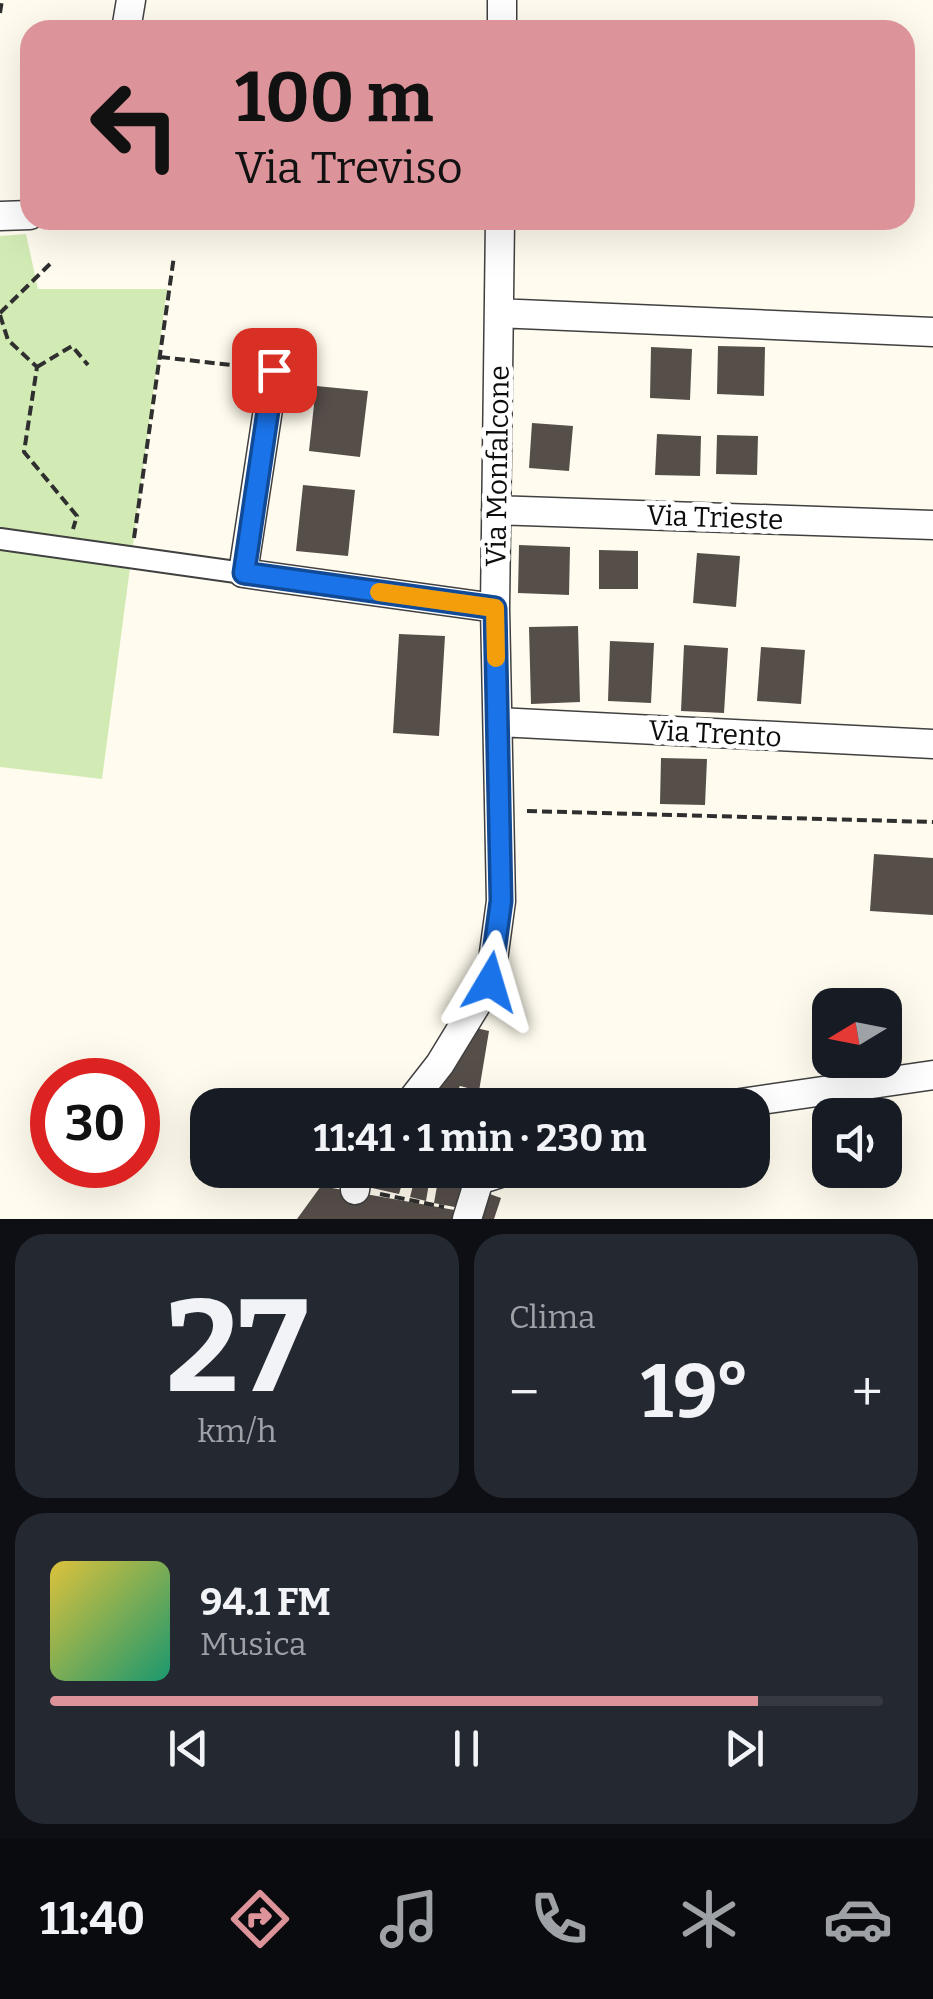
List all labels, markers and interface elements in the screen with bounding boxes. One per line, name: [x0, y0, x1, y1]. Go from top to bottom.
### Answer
text: 100 m: [235, 56, 434, 140]
icon: left: [70, 60, 200, 190]
text: Via Treviso: [235, 141, 463, 195]
pin: [232, 328, 317, 413]
icon: arrive: [247, 343, 302, 398]
street label: Via Monfalcone: [479, 365, 516, 567]
street label: Via Trieste: [646, 499, 784, 536]
street label: Via Trento: [648, 714, 782, 753]
position arrow: [438, 930, 542, 1034]
north arrow: [812, 988, 902, 1078]
map controls: [812, 988, 902, 1188]
speed limit sign: 30: [30, 1058, 160, 1188]
button: sound: [812, 1098, 902, 1188]
text: 11:41 · 1 min · 230 m: [314, 1115, 646, 1161]
text: 27: [166, 1269, 308, 1425]
text: Clima: [509, 1298, 596, 1336]
text: 19°: [641, 1347, 750, 1437]
text: −: [509, 1360, 539, 1426]
text: +: [852, 1360, 883, 1426]
text: km/h: [197, 1412, 277, 1450]
text: 94.1 FM: [200, 1579, 331, 1625]
text: Musica: [200, 1625, 307, 1663]
icon: previous: [161, 1721, 216, 1776]
icon: pause: [439, 1721, 494, 1776]
icon: next: [717, 1721, 772, 1776]
icon: directions: [225, 1884, 295, 1954]
icon: music: [374, 1884, 444, 1954]
icon: phone: [524, 1884, 594, 1954]
icon: climate: [674, 1884, 744, 1954]
icon: car: [823, 1884, 893, 1954]
text: 11:40: [40, 1892, 145, 1946]

